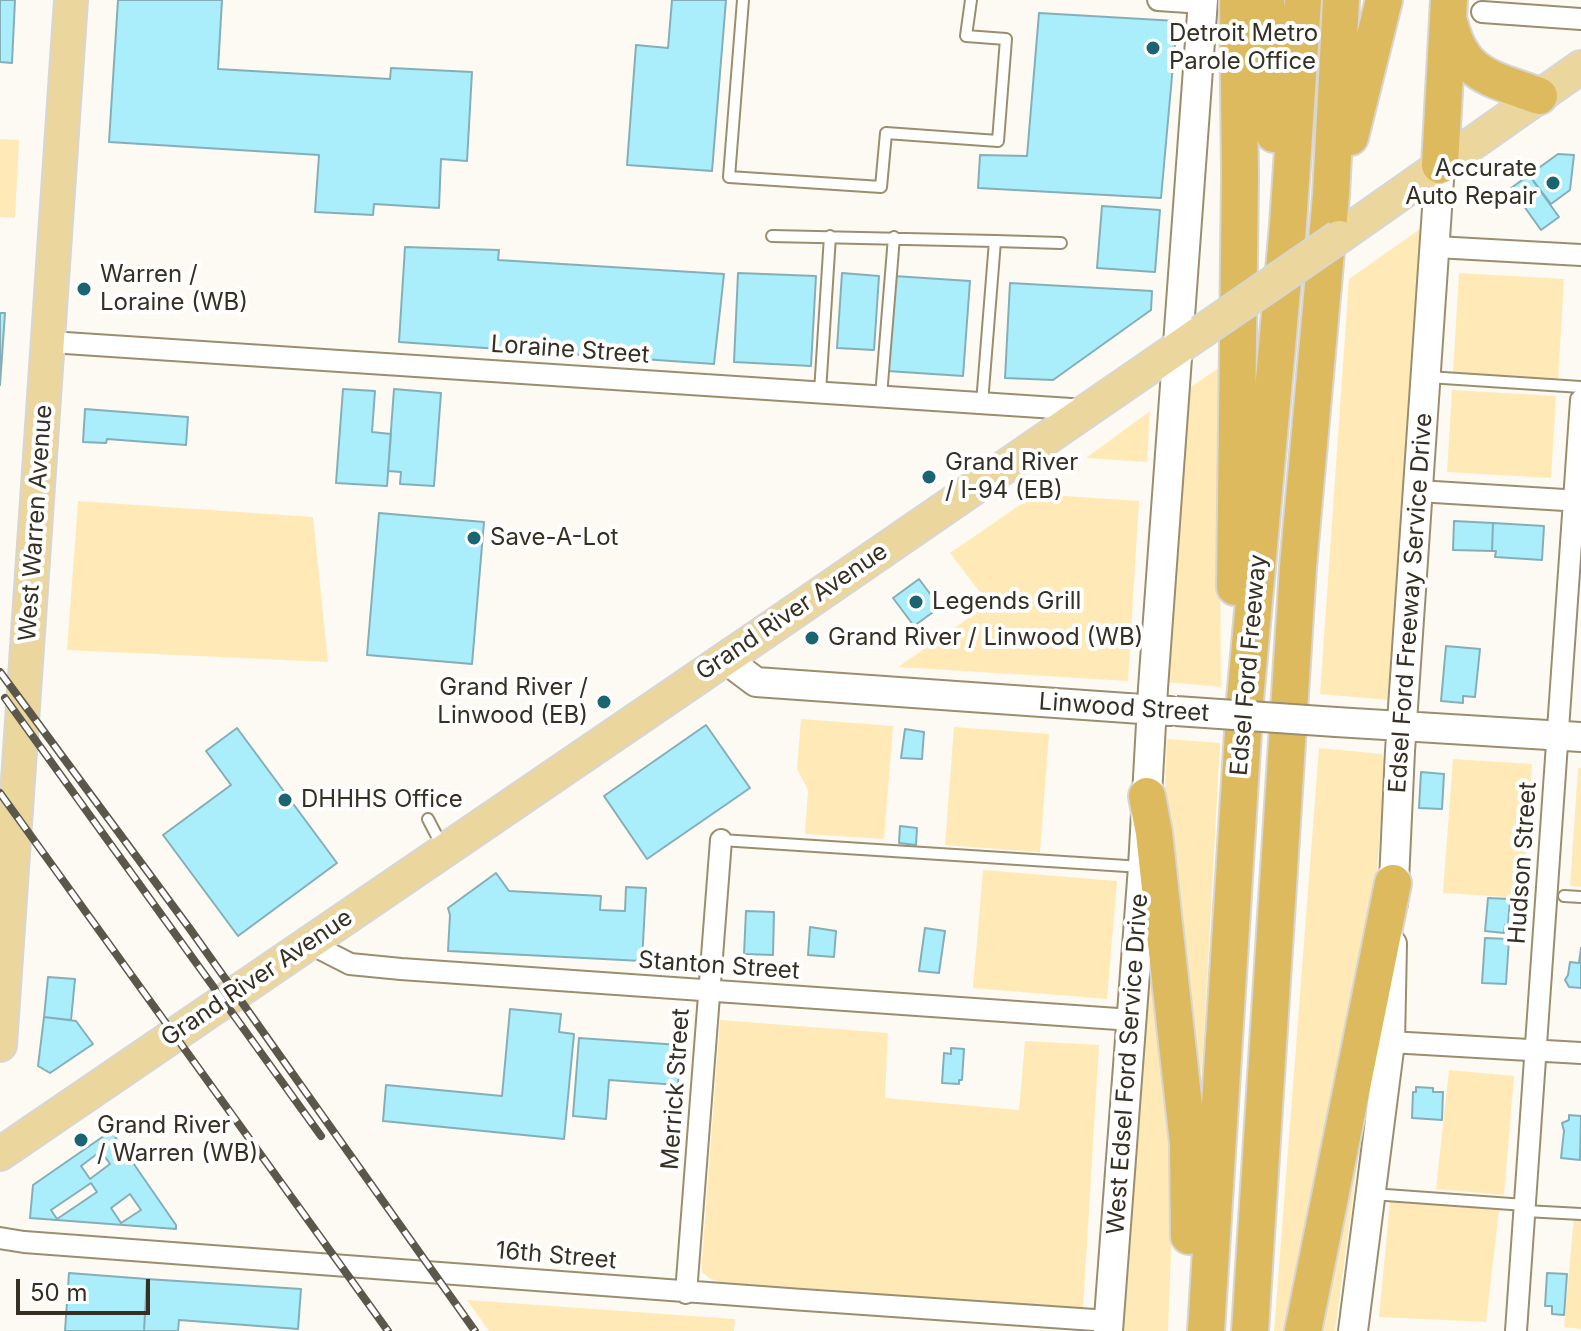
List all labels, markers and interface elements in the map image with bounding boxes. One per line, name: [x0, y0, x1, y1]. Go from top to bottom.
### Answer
place label: Detroit Metro Parole Office: [1169, 20, 1318, 76]
marker: Detroit Metro Parole Office: [1144, 39, 1162, 57]
place label: Accurate Auto Repair: [1405, 155, 1537, 211]
marker: Accurate Auto Repair: [1544, 174, 1562, 192]
place label: Warren / Loraine (WB): [100, 261, 248, 317]
marker: Warren / Loraine (WB): [75, 280, 93, 298]
street label: Loraine Street: [490, 330, 650, 370]
street label: West Warren Avenue: [13, 404, 59, 642]
street label: Edsel Ford Freeway Service Drive: [1383, 412, 1439, 794]
place label: Grand River / I-94 (EB): [945, 449, 1078, 505]
marker: Grand River / I-94 (EB): [920, 468, 938, 486]
place label: Save-A-Lot: [490, 524, 618, 552]
marker: Save-A-Lot: [465, 529, 483, 547]
street label: Grand River Avenue: [691, 537, 893, 687]
street label: Edsel Ford Freeway: [1225, 553, 1273, 777]
place label: Legends Grill: [932, 588, 1081, 616]
marker: Legends Grill: [907, 593, 925, 611]
place label: Grand River / Linwood (WB): [828, 624, 1143, 652]
marker: Grand River / Linwood (WB): [803, 629, 821, 647]
place label: Grand River / Linwood (EB): [437, 674, 588, 730]
street label: Linwood Street: [1038, 688, 1210, 728]
marker: Grand River / Linwood (EB): [595, 693, 613, 711]
street label: Hudson Street: [1503, 781, 1543, 945]
place label: DHHHS Office: [301, 786, 463, 814]
marker: DHHHS Office: [276, 791, 294, 809]
street label: West Edsel Ford Service Drive: [1102, 892, 1154, 1236]
street label: Grand River Avenue: [156, 903, 358, 1053]
street label: Stanton Street: [637, 946, 801, 986]
street label: Merrick Street: [656, 1007, 696, 1171]
place label: Grand River / Warren (WB): [97, 1112, 258, 1168]
marker: Grand River / Warren (WB): [72, 1131, 90, 1149]
street label: 16th Street: [494, 1236, 618, 1276]
scale bar: [20, 1263, 154, 1313]
text: 50 m: [30, 1278, 88, 1307]

